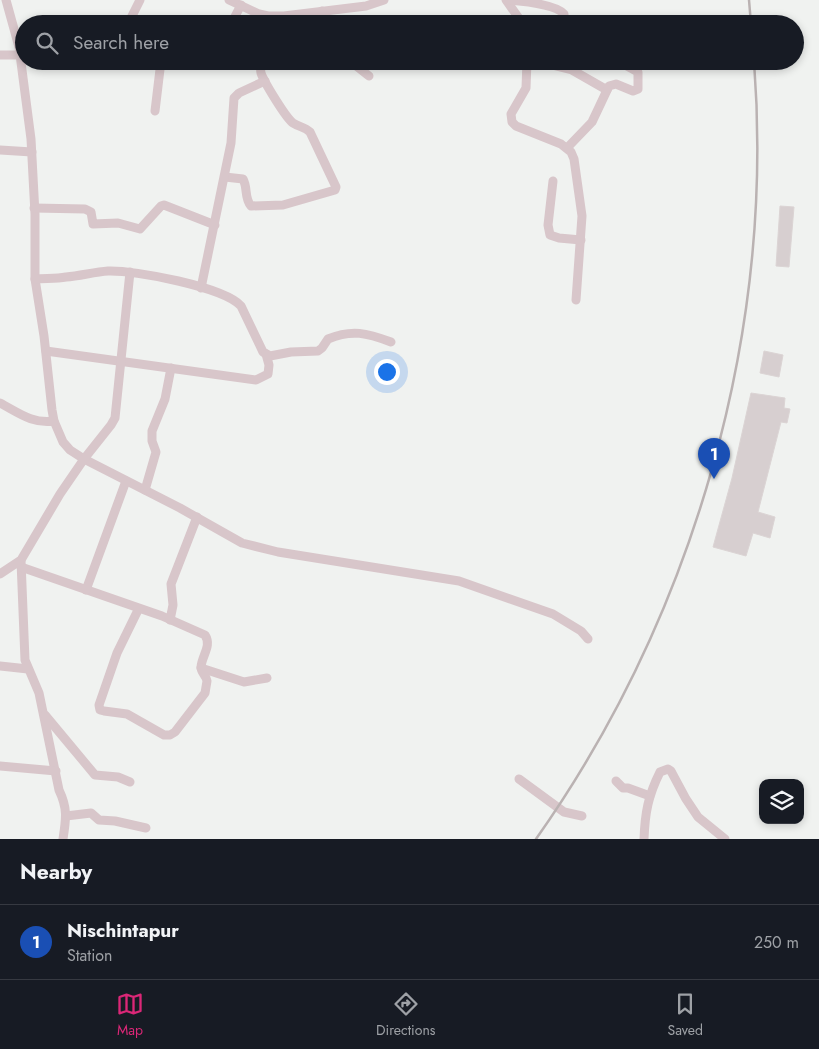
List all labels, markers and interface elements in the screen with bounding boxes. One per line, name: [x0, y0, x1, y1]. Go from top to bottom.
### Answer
search box: [15, 15, 804, 70]
icon: search: [33, 29, 61, 57]
text: Search here: [73, 29, 169, 56]
your location: [374, 359, 400, 385]
pin: 1: [698, 438, 730, 479]
map controls: [759, 779, 804, 824]
button: layers: [759, 779, 804, 824]
text: Nearby: [20, 857, 92, 887]
text: Nischintapur: [67, 917, 179, 944]
text: 1: [32, 931, 40, 954]
text: 250 m: [754, 931, 799, 954]
text: Station: [67, 944, 112, 967]
tab: Map: [116, 990, 144, 1040]
tab: Directions: [376, 990, 435, 1040]
tab: Saved: [667, 990, 703, 1040]

